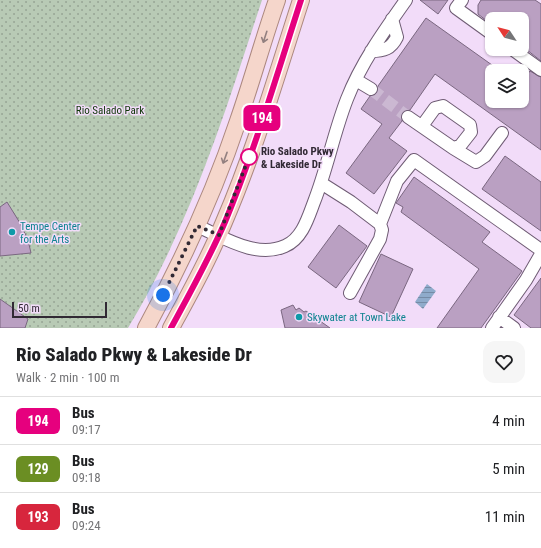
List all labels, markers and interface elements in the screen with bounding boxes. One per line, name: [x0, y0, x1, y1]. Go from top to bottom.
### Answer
north arrow: [485, 12, 529, 56]
map controls: [485, 12, 529, 108]
one-way arrow: [261, 30, 268, 43]
button: layers: [485, 64, 529, 108]
park label: Rio Salado Park: [76, 104, 144, 117]
line badge: 194: [239, 105, 285, 131]
text: 194: [251, 110, 273, 126]
place label: Rio Salado Pkwy & Lakeside Dr: [261, 145, 334, 171]
marker: Rio Salado Pkwy & Lakeside Dr: [240, 148, 258, 166]
one-way arrow: [220, 152, 228, 164]
place label: Tempe Center for the Arts: [20, 220, 81, 246]
marker: Tempe Center for the Arts: [7, 227, 17, 237]
your location: [153, 285, 173, 305]
scale bar: [12, 300, 107, 319]
text: 50 m: [18, 302, 40, 315]
place label: Skywater at Town Lake: [307, 311, 406, 324]
marker: Skywater at Town Lake: [294, 312, 304, 322]
button: heart: [483, 341, 525, 383]
text: Rio Salado Pkwy & Lakeside Dr: [16, 343, 252, 366]
text: Walk · 2 min · 100 m: [16, 370, 120, 385]
text: Bus: [72, 404, 95, 422]
text: 4 min: [492, 412, 525, 430]
text: 194: [27, 413, 49, 429]
text: 09:17: [72, 422, 101, 437]
text: Bus: [72, 452, 95, 470]
text: 5 min: [492, 460, 525, 478]
text: 129: [27, 461, 49, 477]
text: 09:18: [72, 470, 101, 485]
text: Bus: [72, 500, 95, 518]
text: 11 min: [485, 508, 525, 526]
text: 193: [27, 509, 49, 525]
text: 09:24: [72, 518, 101, 533]

